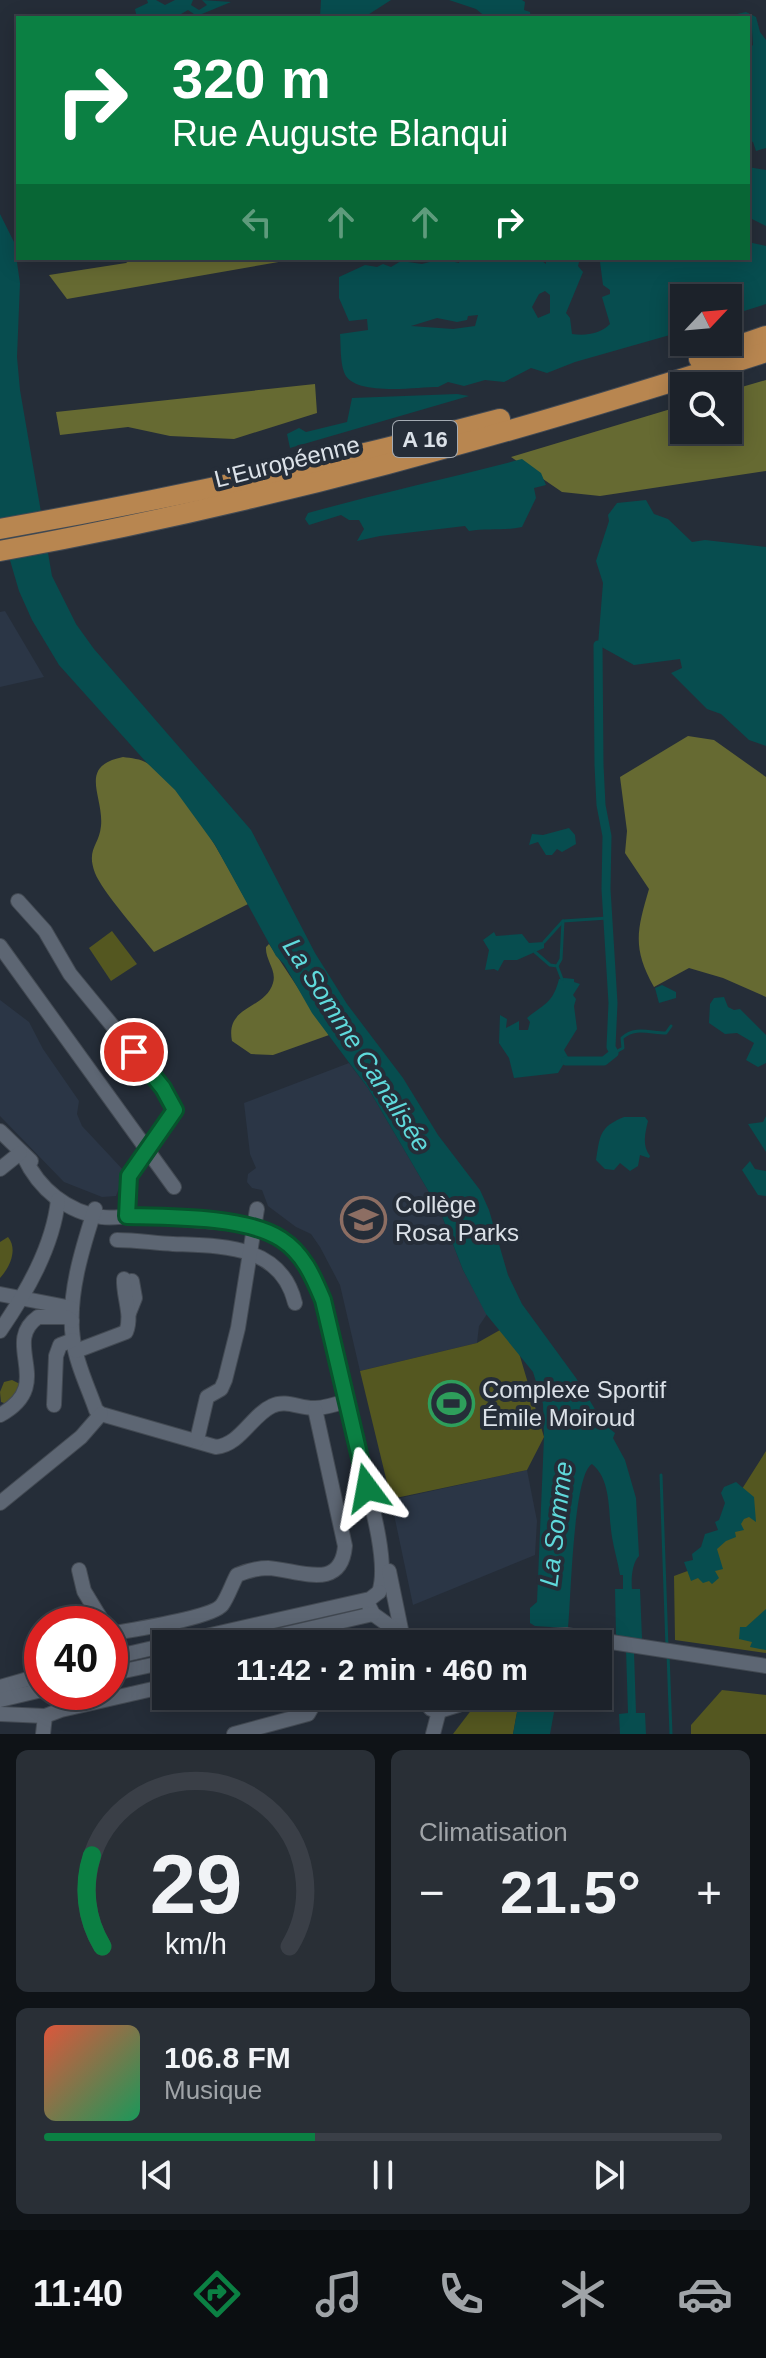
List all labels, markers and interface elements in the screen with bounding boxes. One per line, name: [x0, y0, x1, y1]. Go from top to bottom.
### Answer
text: 320 m: [172, 47, 331, 110]
icon: right: [40, 48, 144, 152]
text: Rue Auguste Blanqui: [172, 113, 508, 154]
icon: left: [235, 200, 279, 244]
icon: ahead: [319, 200, 363, 244]
icon: ahead: [403, 200, 447, 244]
icon: right: [487, 200, 531, 244]
north arrow: [670, 284, 742, 356]
map controls: [670, 284, 742, 444]
button: search: [670, 372, 742, 444]
road number: A 16: [393, 421, 457, 457]
street label: L'Européenne: [211, 430, 362, 493]
water label: La Somme Canalisée: [277, 933, 437, 1157]
pin: [100, 1018, 168, 1086]
icon: arrive: [112, 1030, 156, 1074]
place label: Collège Rosa Parks: [395, 1191, 519, 1246]
school or university icon: Collège Rosa Parks: [340, 1195, 388, 1243]
place label: Complexe Sportif Émile Moiroud: [482, 1376, 666, 1431]
sports icon: Complexe Sportif Émile Moiroud: [427, 1380, 475, 1428]
position arrow: [325, 1446, 409, 1530]
water label: La Somme: [533, 1460, 579, 1588]
speed limit sign: 40: [24, 1606, 128, 1710]
text: 11:42 · 2 min · 460 m: [236, 1653, 528, 1686]
text: Climatisation: [419, 1817, 568, 1847]
text: 29: [149, 1838, 242, 1931]
text: 21.5°: [500, 1859, 641, 1926]
text: −: [419, 1868, 445, 1917]
text: +: [696, 1868, 722, 1917]
text: km/h: [165, 1928, 226, 1960]
text: 106.8 FM: [164, 2041, 291, 2074]
text: Musique: [164, 2075, 262, 2105]
icon: previous: [135, 2153, 179, 2197]
icon: pause: [361, 2153, 405, 2197]
icon: next: [587, 2153, 631, 2197]
icon: directions: [189, 2266, 245, 2322]
icon: music: [311, 2266, 367, 2322]
icon: phone: [433, 2266, 489, 2322]
icon: climate: [555, 2266, 611, 2322]
icon: car: [677, 2266, 733, 2322]
text: 11:40: [33, 2273, 123, 2314]

